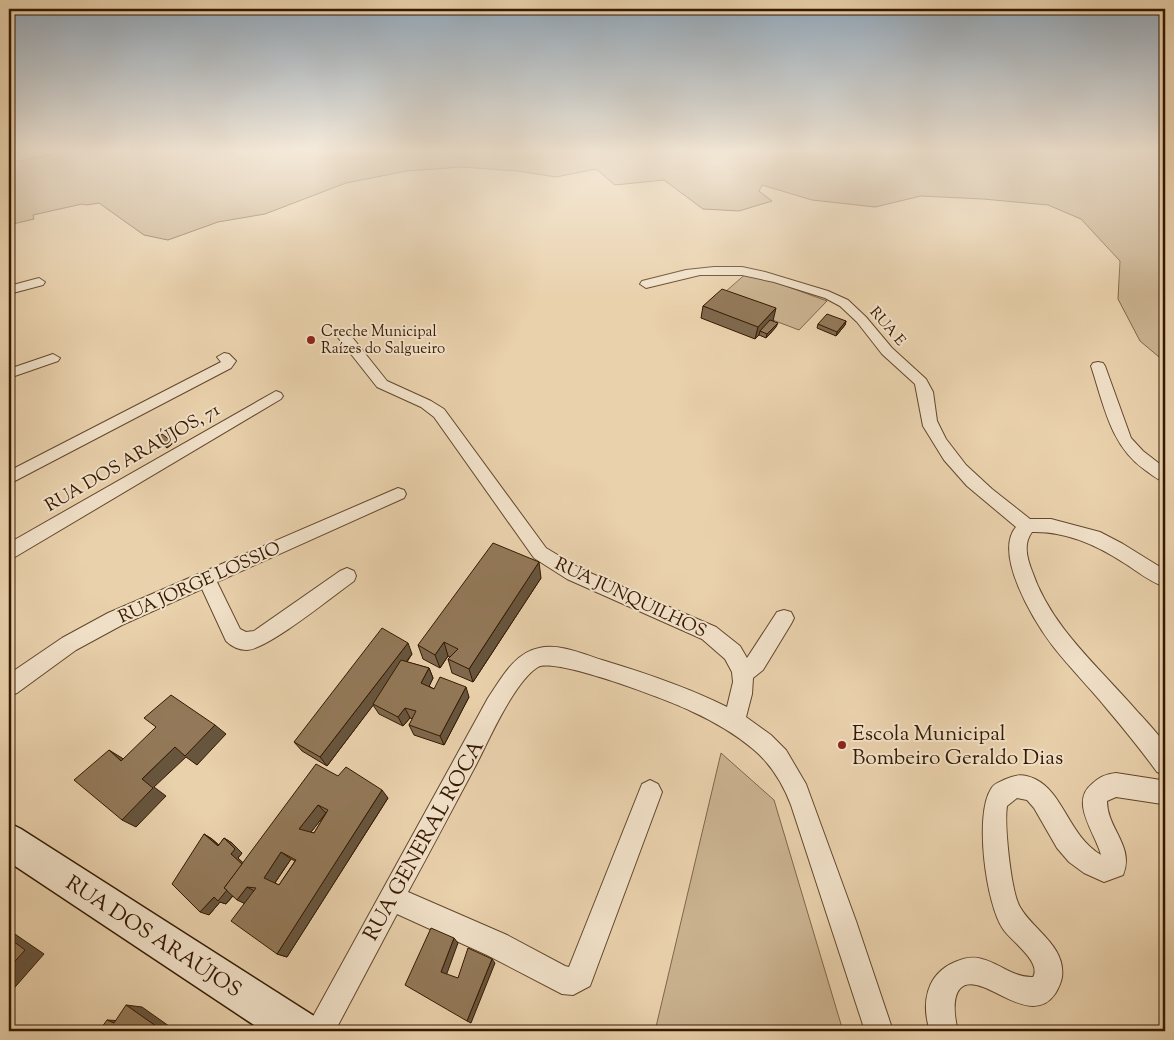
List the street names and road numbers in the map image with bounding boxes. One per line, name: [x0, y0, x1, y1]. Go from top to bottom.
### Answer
street label: RUA E: [864, 303, 910, 351]
street label: RUA DOS ARAÚJOS, 71: [40, 397, 225, 520]
street label: RUA JORGE LOSSIO: [114, 536, 285, 631]
street label: RUA JUNQUILHOS: [550, 552, 710, 645]
street label: RUA GENERAL ROCA: [357, 735, 492, 947]
street label: RUA DOS ARAÚJOS: [59, 869, 247, 1006]

